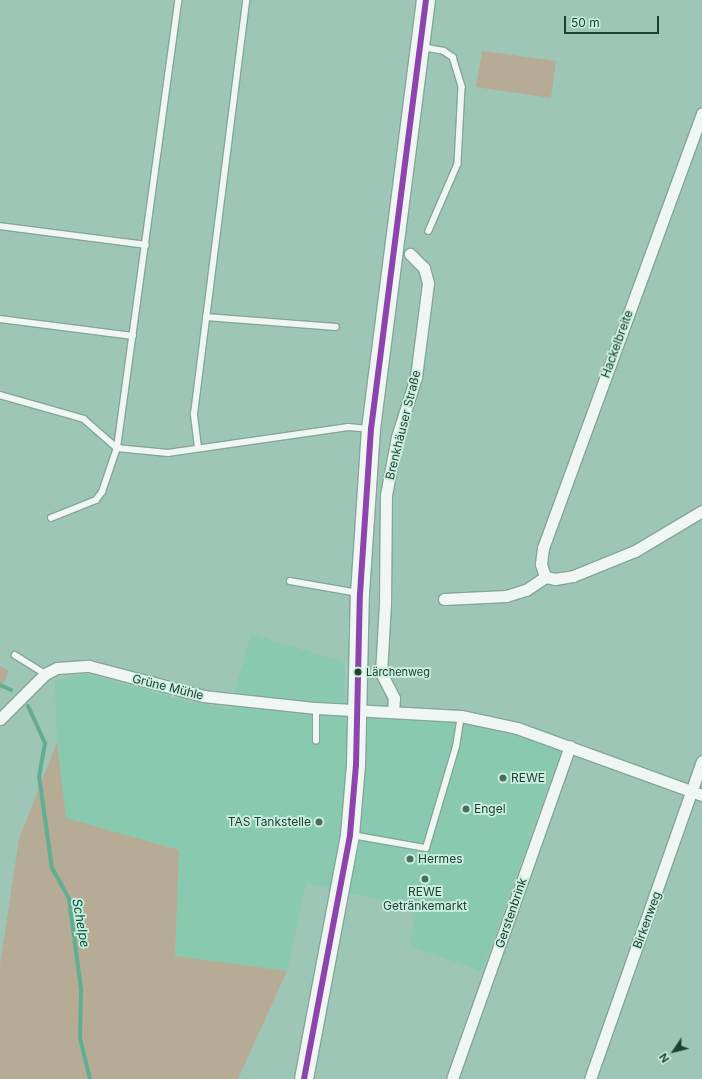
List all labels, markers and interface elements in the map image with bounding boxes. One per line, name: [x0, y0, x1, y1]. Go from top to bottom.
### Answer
scale bar: [566, 8, 661, 34]
text: 50 m: [571, 15, 600, 30]
street label: Hackelbreite: [598, 308, 636, 380]
street label: Brenkhäuser Straße: [382, 369, 424, 481]
place label: Lärchenweg: [366, 665, 430, 679]
marker: Lärchenweg: [353, 667, 363, 677]
street label: Grüne Mühle: [131, 671, 205, 703]
place label: REWE: [511, 771, 545, 785]
marker: REWE: [498, 773, 508, 783]
place label: Engel: [474, 802, 506, 816]
marker: Engel: [461, 804, 471, 814]
place label: TAS Tankstelle: [228, 815, 311, 829]
marker: TAS Tankstelle: [314, 817, 324, 827]
place label: Hermes: [418, 852, 462, 866]
marker: Hermes: [405, 854, 415, 864]
marker: REWE Getränkemarkt: [420, 874, 430, 884]
street label: Gerstenbrink: [492, 876, 530, 950]
place label: REWE Getränkemarkt: [383, 885, 467, 913]
street label: Birkenweg: [630, 889, 664, 951]
water label: Schelpe: [69, 897, 93, 949]
north arrow: [654, 1031, 694, 1071]
text: N: [656, 1050, 672, 1065]

